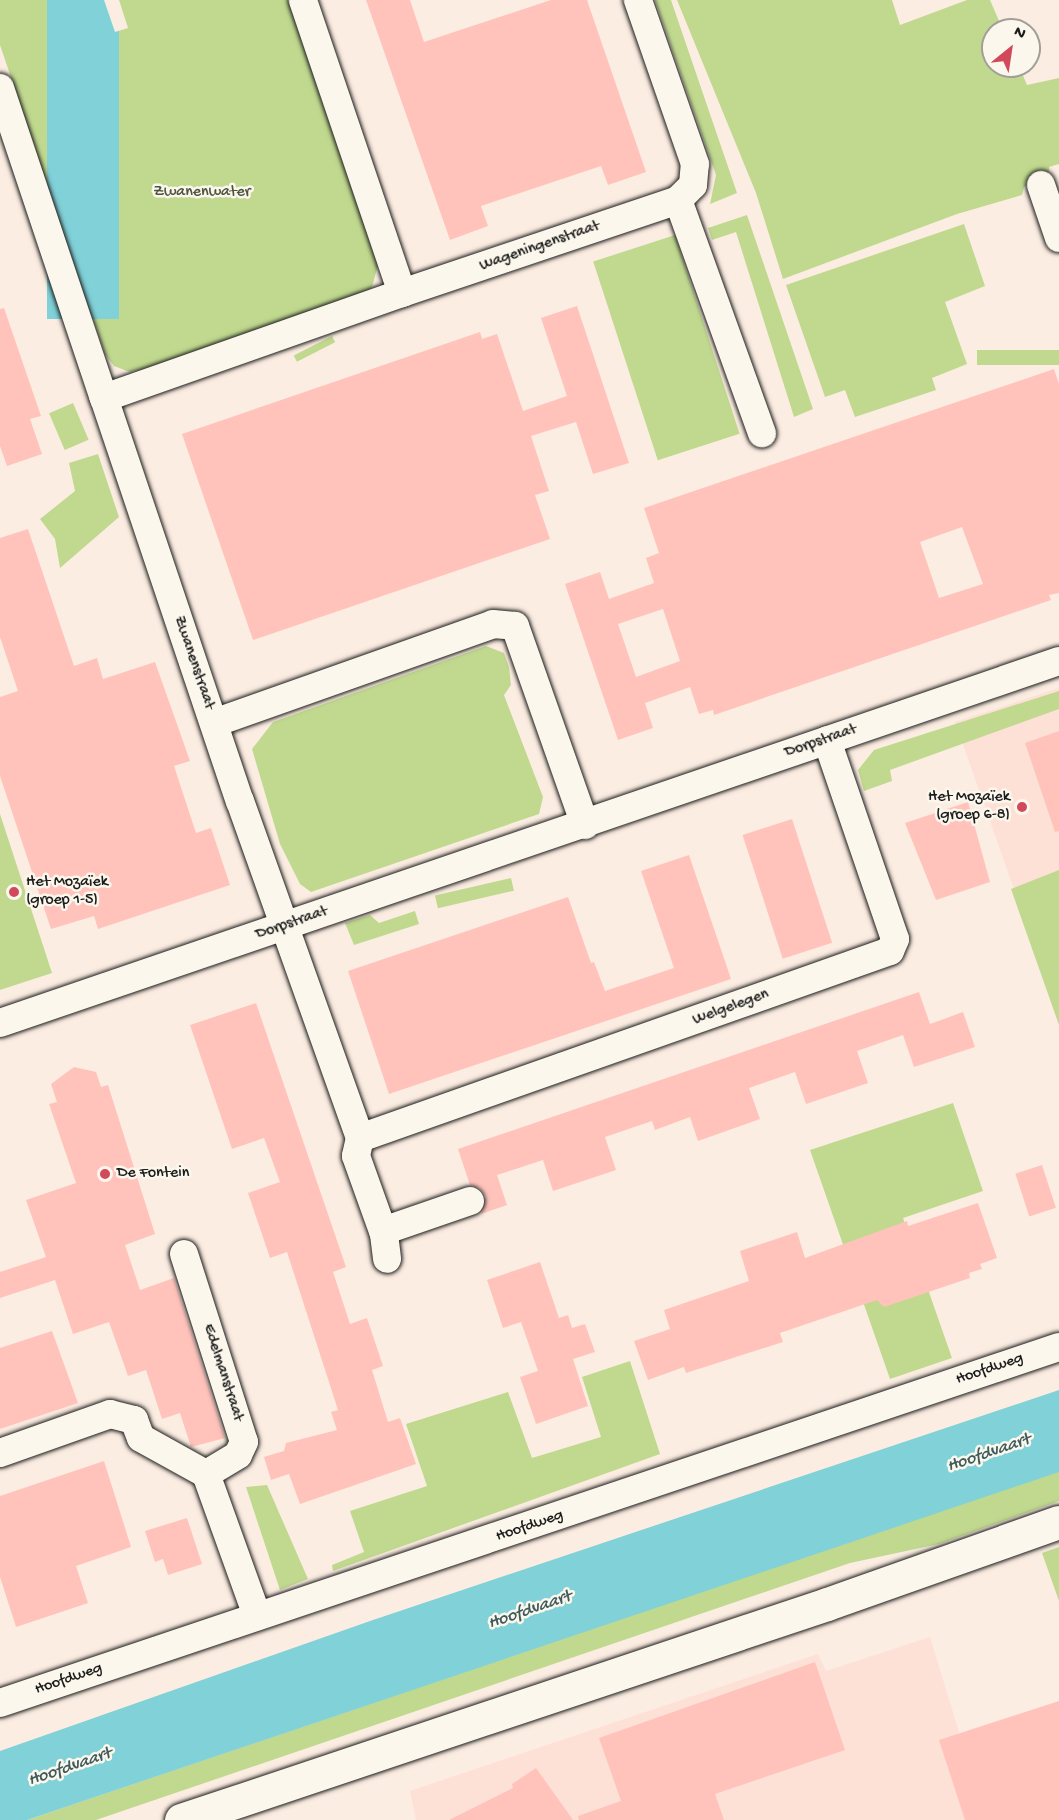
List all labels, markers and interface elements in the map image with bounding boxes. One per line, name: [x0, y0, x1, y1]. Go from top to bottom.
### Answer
north arrow: [981, 18, 1041, 78]
text: N: [1010, 23, 1029, 45]
park label: Zwanenwater: [154, 183, 250, 203]
street label: Wageningenstraat: [477, 217, 603, 277]
street label: Zwanenstraat: [168, 614, 218, 712]
street label: Dorpstraat: [783, 721, 859, 763]
place label: Het Mozaïek (groep 6-8): [928, 788, 1010, 826]
marker: Het Mozaïek (groep 6-8): [1015, 800, 1029, 814]
place label: Het Mozaïek (groep 1-5): [26, 873, 108, 911]
marker: Het Mozaïek (groep 1-5): [7, 885, 21, 899]
street label: Dorpstraat: [254, 903, 330, 945]
street label: Welgelegen: [690, 985, 772, 1031]
place label: De Fontein: [117, 1164, 189, 1184]
marker: De Fontein: [98, 1167, 112, 1181]
street label: Edelmanstraat: [197, 1322, 247, 1424]
street label: Hoofdweg: [954, 1350, 1026, 1390]
water label: Hoofdvaart: [945, 1430, 1033, 1478]
street label: Hoofdweg: [494, 1507, 566, 1547]
water label: Hoofdvaart: [486, 1587, 574, 1635]
street label: Hoofdweg: [33, 1660, 105, 1700]
water label: Hoofdvaart: [26, 1744, 114, 1792]

